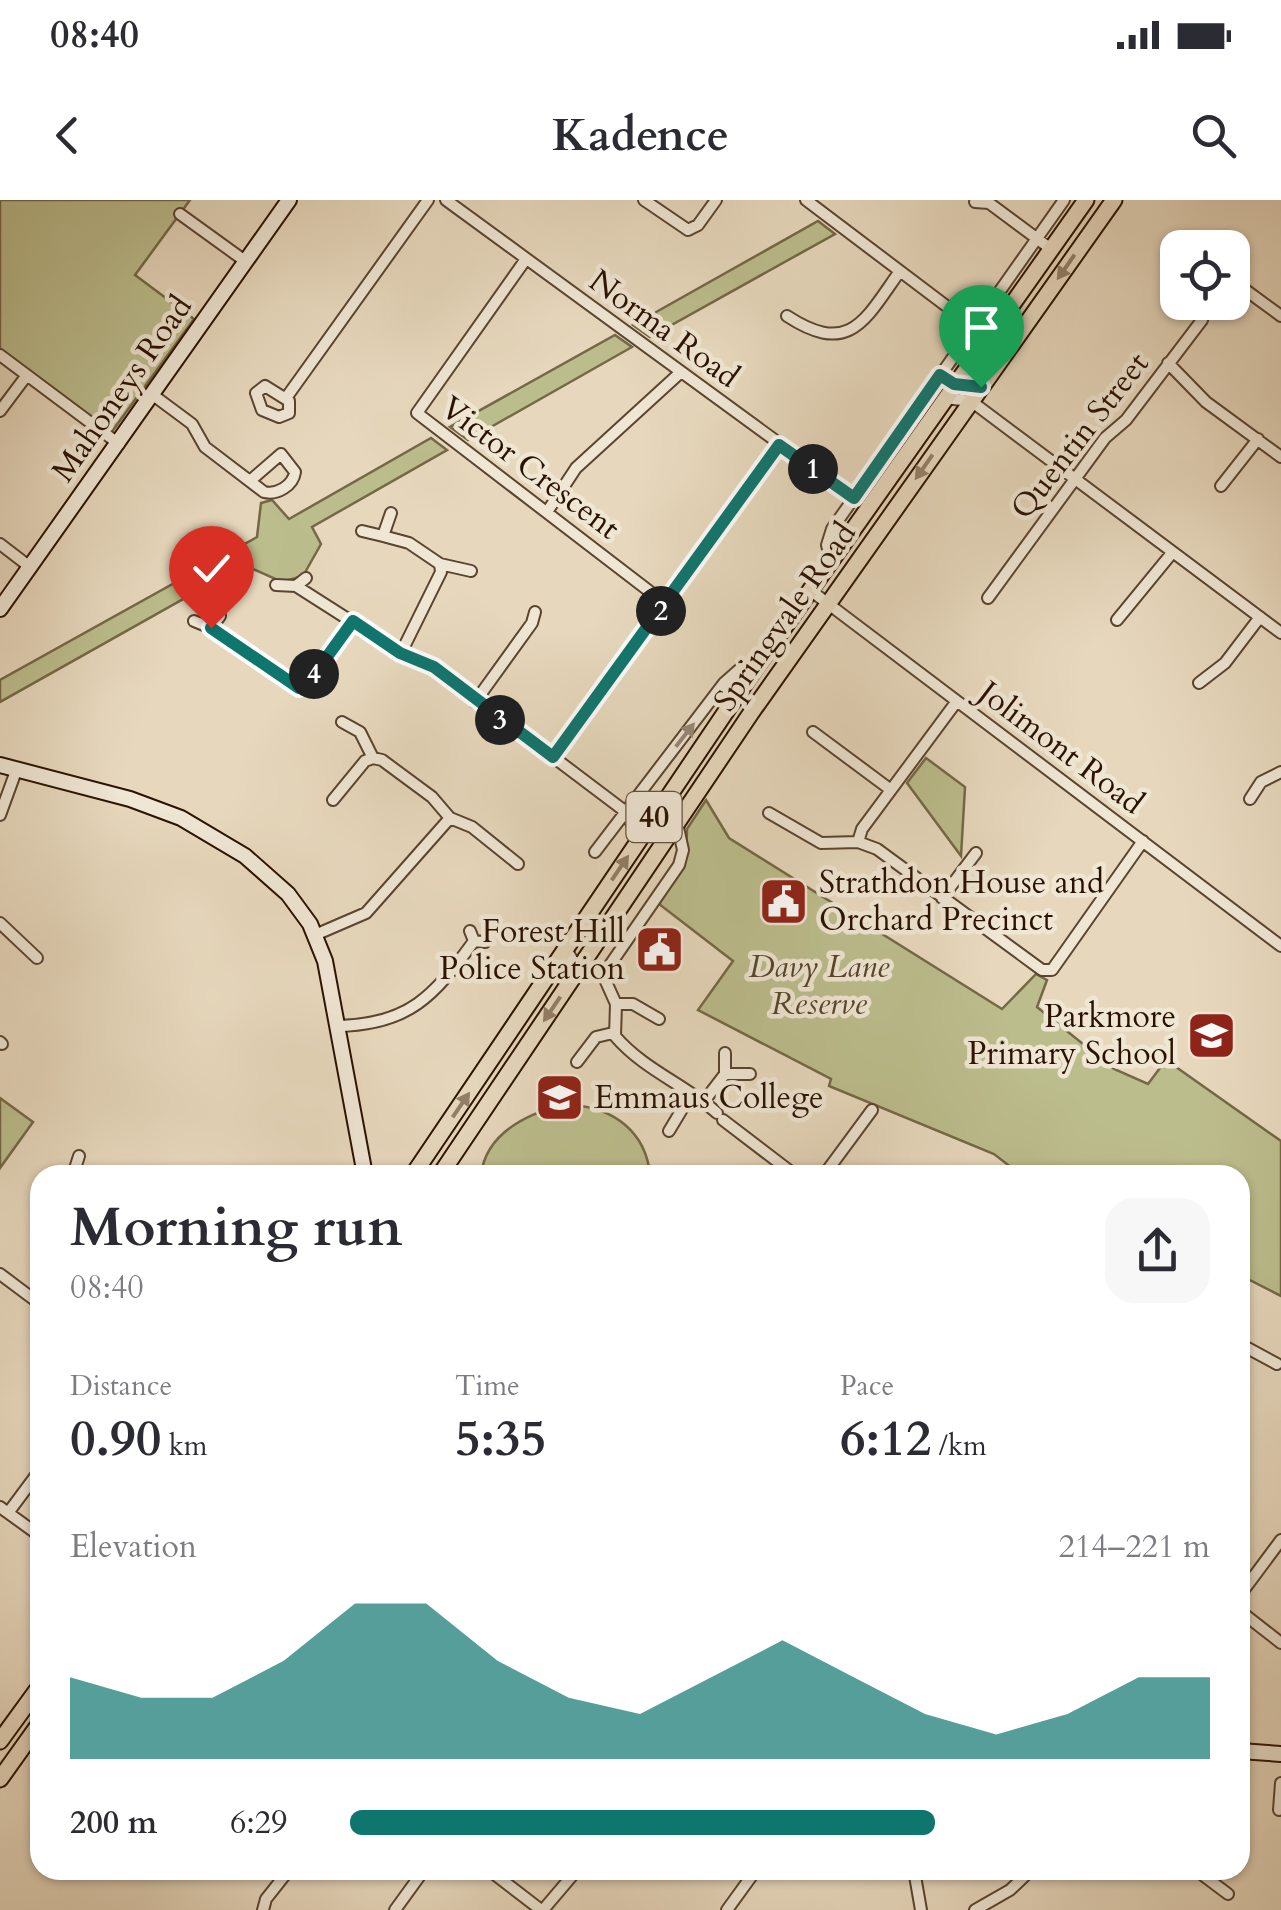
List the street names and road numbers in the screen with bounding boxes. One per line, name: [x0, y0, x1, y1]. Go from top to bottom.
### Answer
street label: Norma Road: [580, 259, 748, 399]
street label: Mahoneys Road: [41, 287, 203, 491]
street label: Quentin Street: [1001, 343, 1159, 529]
street label: Victor Crescent: [431, 386, 629, 550]
street label: Springvale Road: [703, 514, 867, 720]
street label: Jolimont Road: [966, 669, 1153, 825]
road number: 40: [626, 792, 682, 842]

